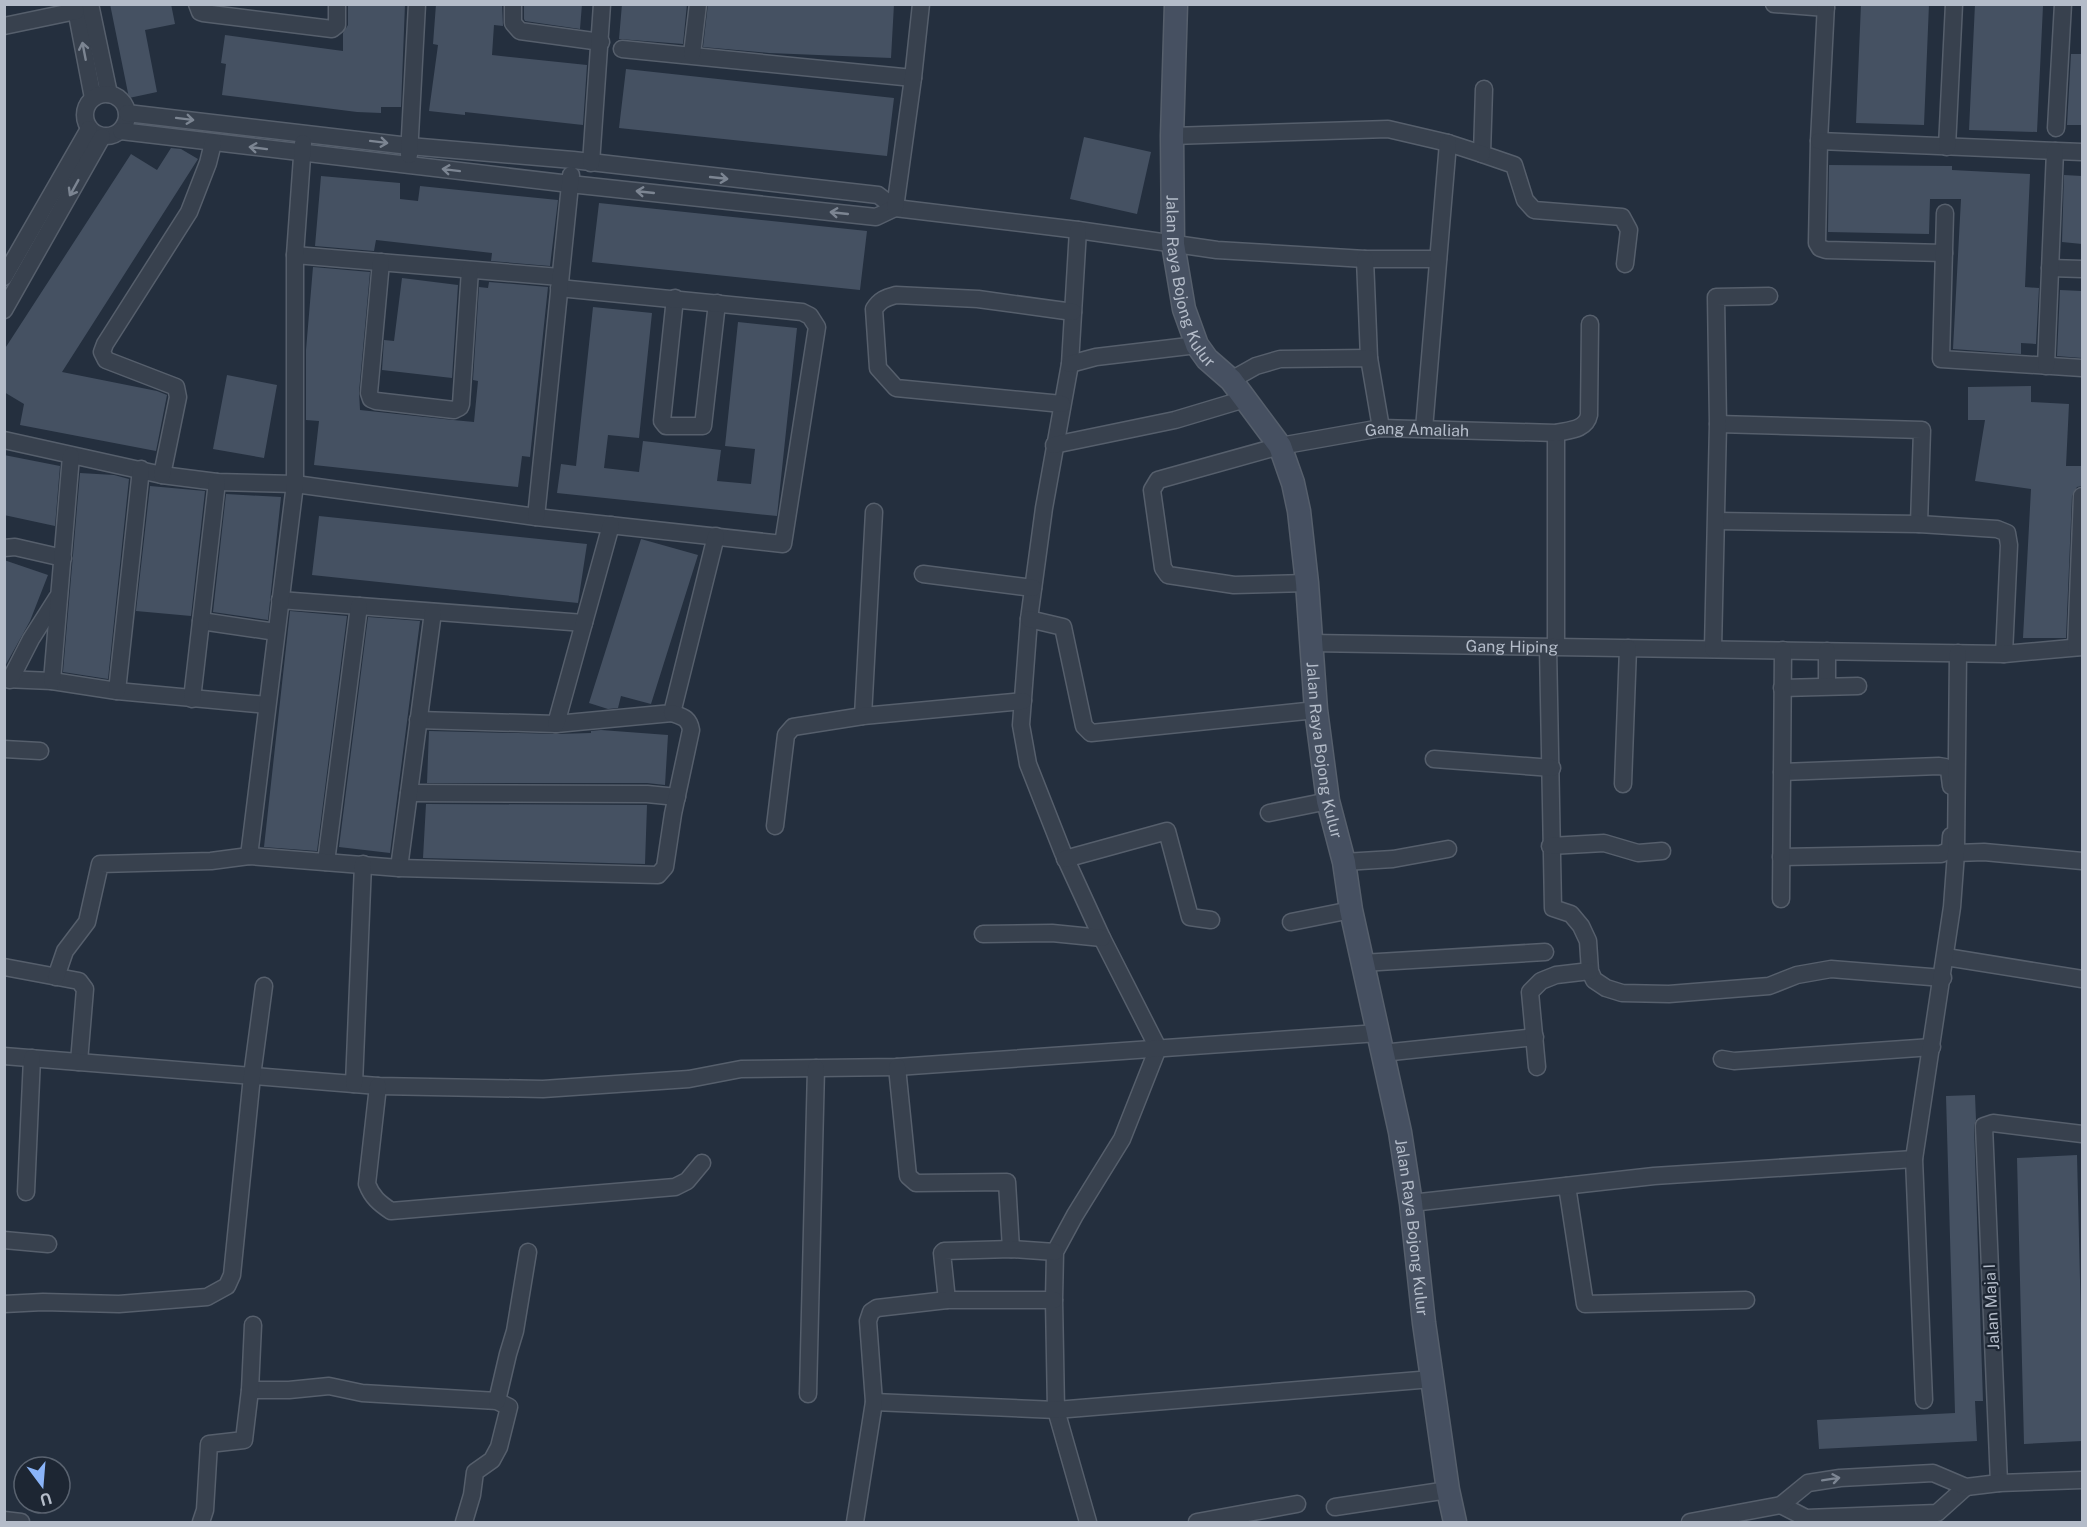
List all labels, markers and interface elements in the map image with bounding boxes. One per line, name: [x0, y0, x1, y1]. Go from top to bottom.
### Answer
one-way arrow: [78, 42, 89, 61]
one-way arrow: [175, 114, 195, 125]
one-way arrow: [369, 137, 388, 148]
one-way arrow: [248, 142, 268, 153]
one-way arrow: [442, 164, 462, 175]
one-way arrow: [709, 172, 729, 183]
one-way arrow: [67, 179, 79, 196]
one-way arrow: [636, 186, 656, 197]
street label: Jalan Raya Bojong Kulur: [1163, 195, 1219, 372]
one-way arrow: [830, 207, 850, 218]
street label: Gang Amaliah: [1363, 418, 1469, 441]
street label: Gang Hiping: [1465, 636, 1559, 657]
street label: Jalan Raya Bojong Kulur: [1303, 661, 1346, 841]
street label: Jalan Raya Bojong Kulur: [1391, 1137, 1432, 1317]
street label: Jalan Maja I: [1980, 1263, 2003, 1351]
north arrow: [12, 1455, 72, 1515]
one-way arrow: [1821, 1474, 1840, 1485]
text: U: [38, 1488, 54, 1510]

